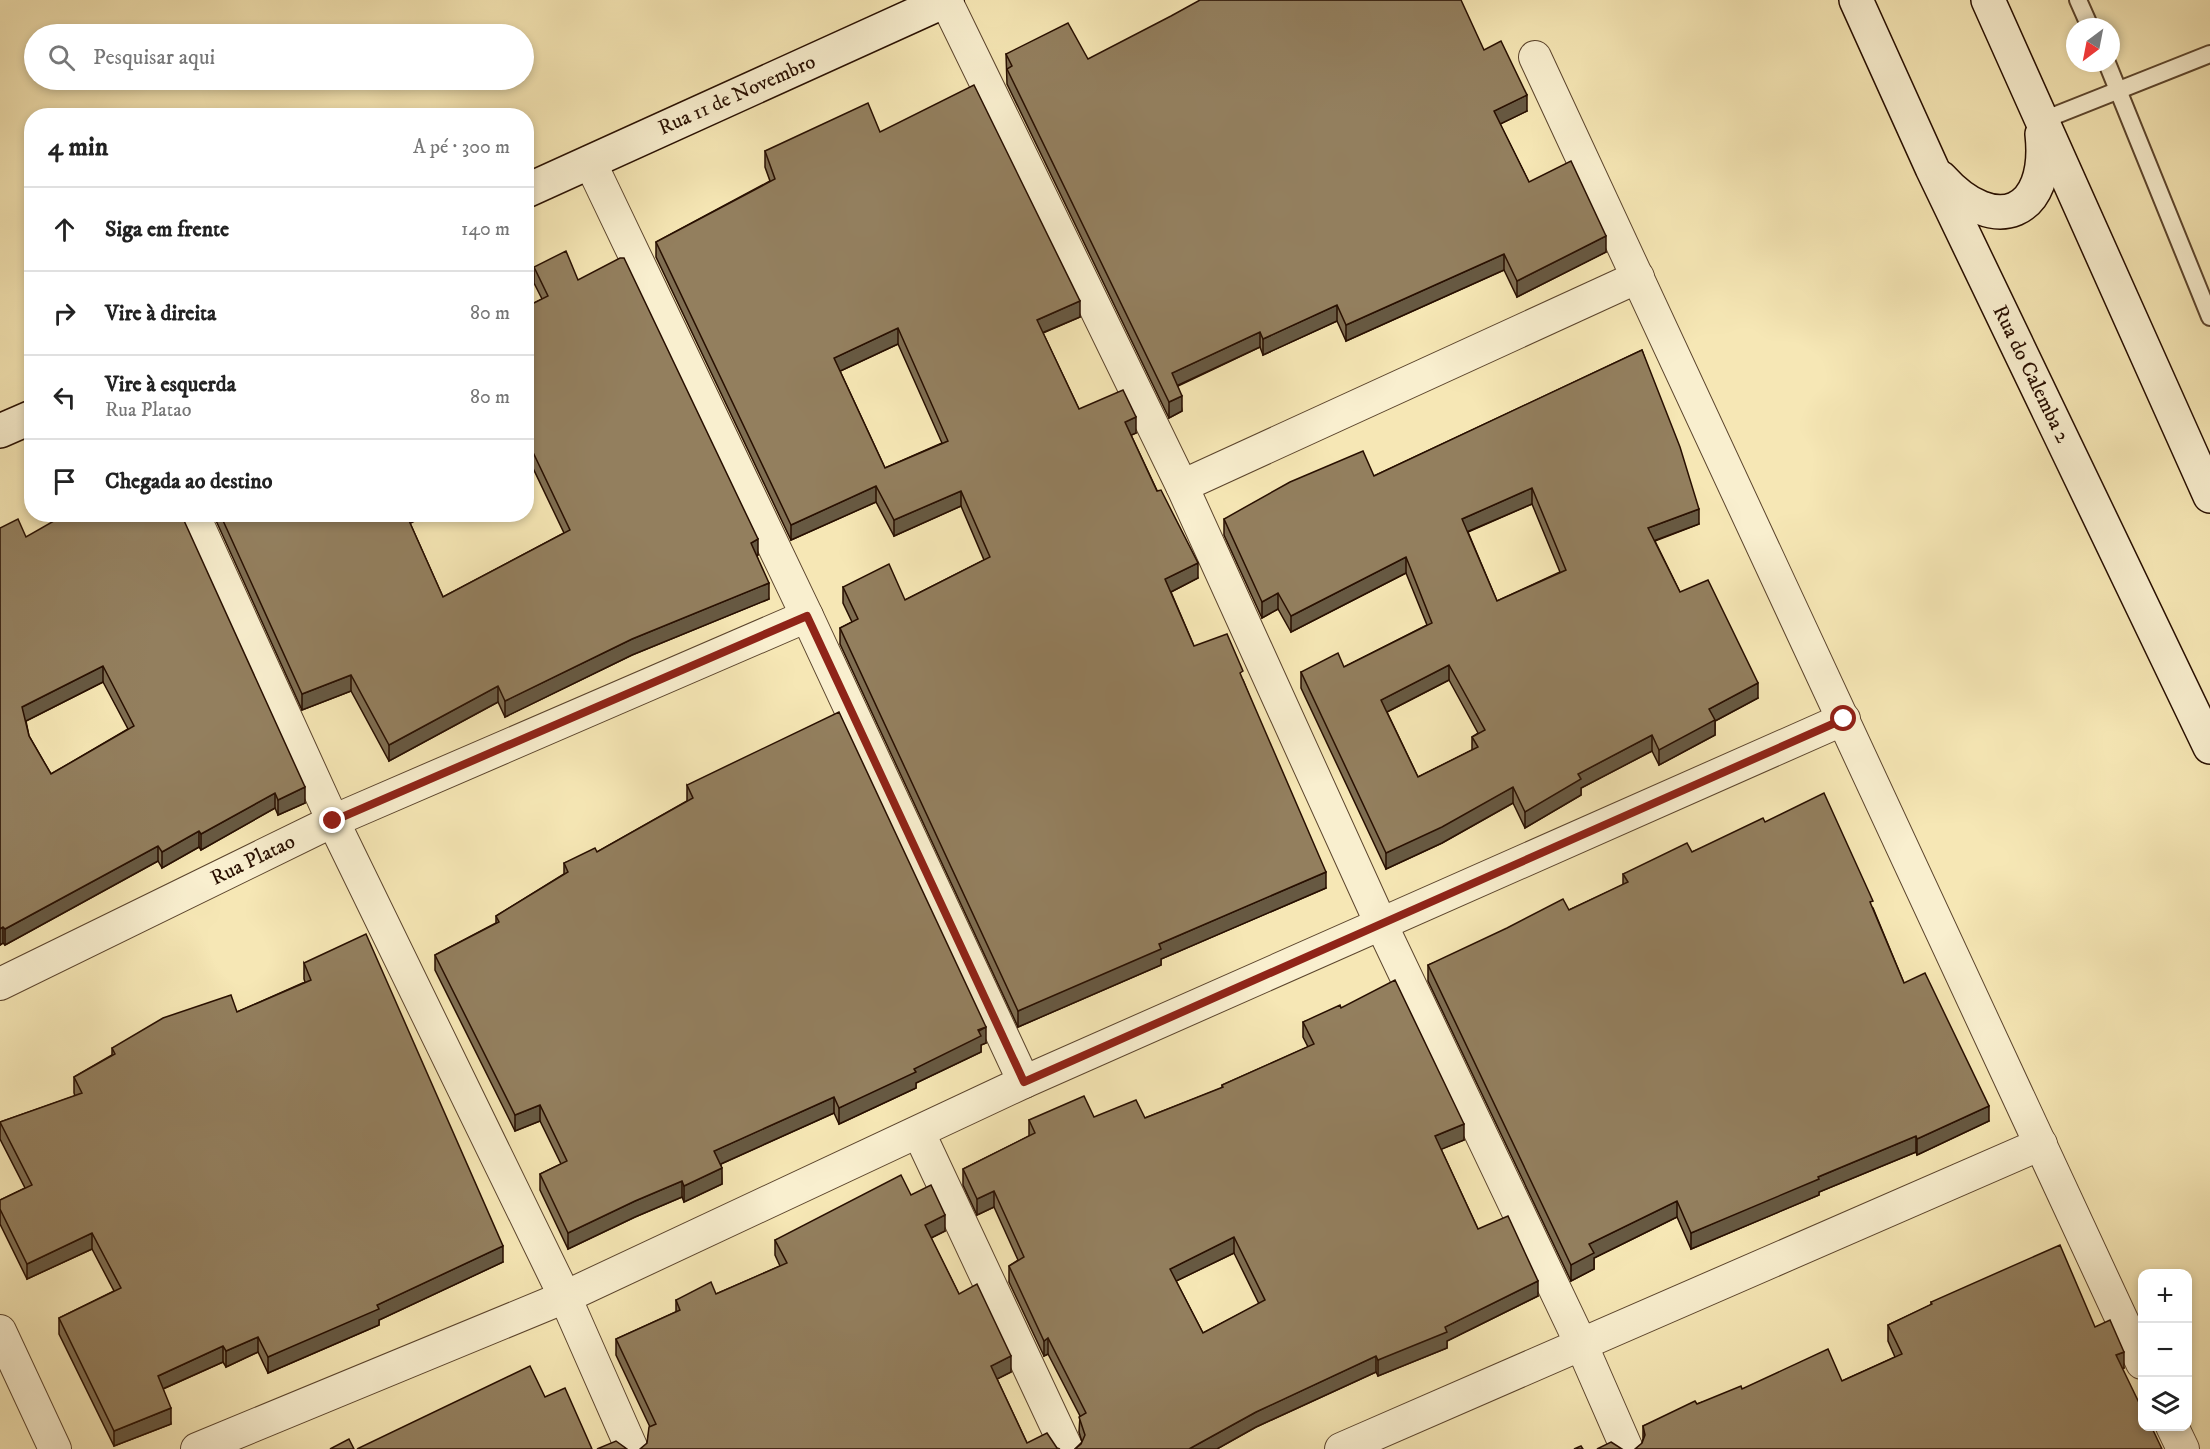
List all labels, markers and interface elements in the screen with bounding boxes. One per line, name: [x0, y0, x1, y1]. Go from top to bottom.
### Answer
north arrow: [2066, 18, 2120, 72]
search box: [24, 24, 534, 90]
icon: search: [45, 41, 78, 74]
text: Pesquisar aqui: [93, 44, 215, 71]
street label: Rua 11 de Novembro: [654, 49, 820, 141]
text: 4 min: [48, 131, 108, 164]
text: A pé · 300 m: [413, 135, 510, 160]
icon: ahead: [48, 213, 81, 246]
text: Siga em frente: [105, 216, 229, 243]
text: 140 m: [461, 217, 510, 242]
icon: right: [48, 297, 81, 330]
text: Vire à direita: [105, 300, 216, 327]
text: 80 m: [470, 301, 510, 326]
street label: Rua do Calemba 2: [1986, 301, 2076, 448]
text: Vire à esquerda: [105, 371, 236, 398]
icon: left: [48, 381, 81, 414]
text: 80 m: [470, 385, 510, 410]
text: Rua Platao: [105, 398, 191, 423]
icon: arrive: [48, 465, 81, 498]
text: Chegada ao destino: [105, 468, 272, 495]
route start: [1830, 705, 1856, 731]
route end: [319, 807, 345, 833]
street label: Rua Platao: [207, 828, 299, 892]
map controls: [2138, 1269, 2192, 1431]
button: +: [2138, 1269, 2192, 1323]
button: −: [2138, 1323, 2192, 1377]
button: layers: [2138, 1377, 2192, 1431]

